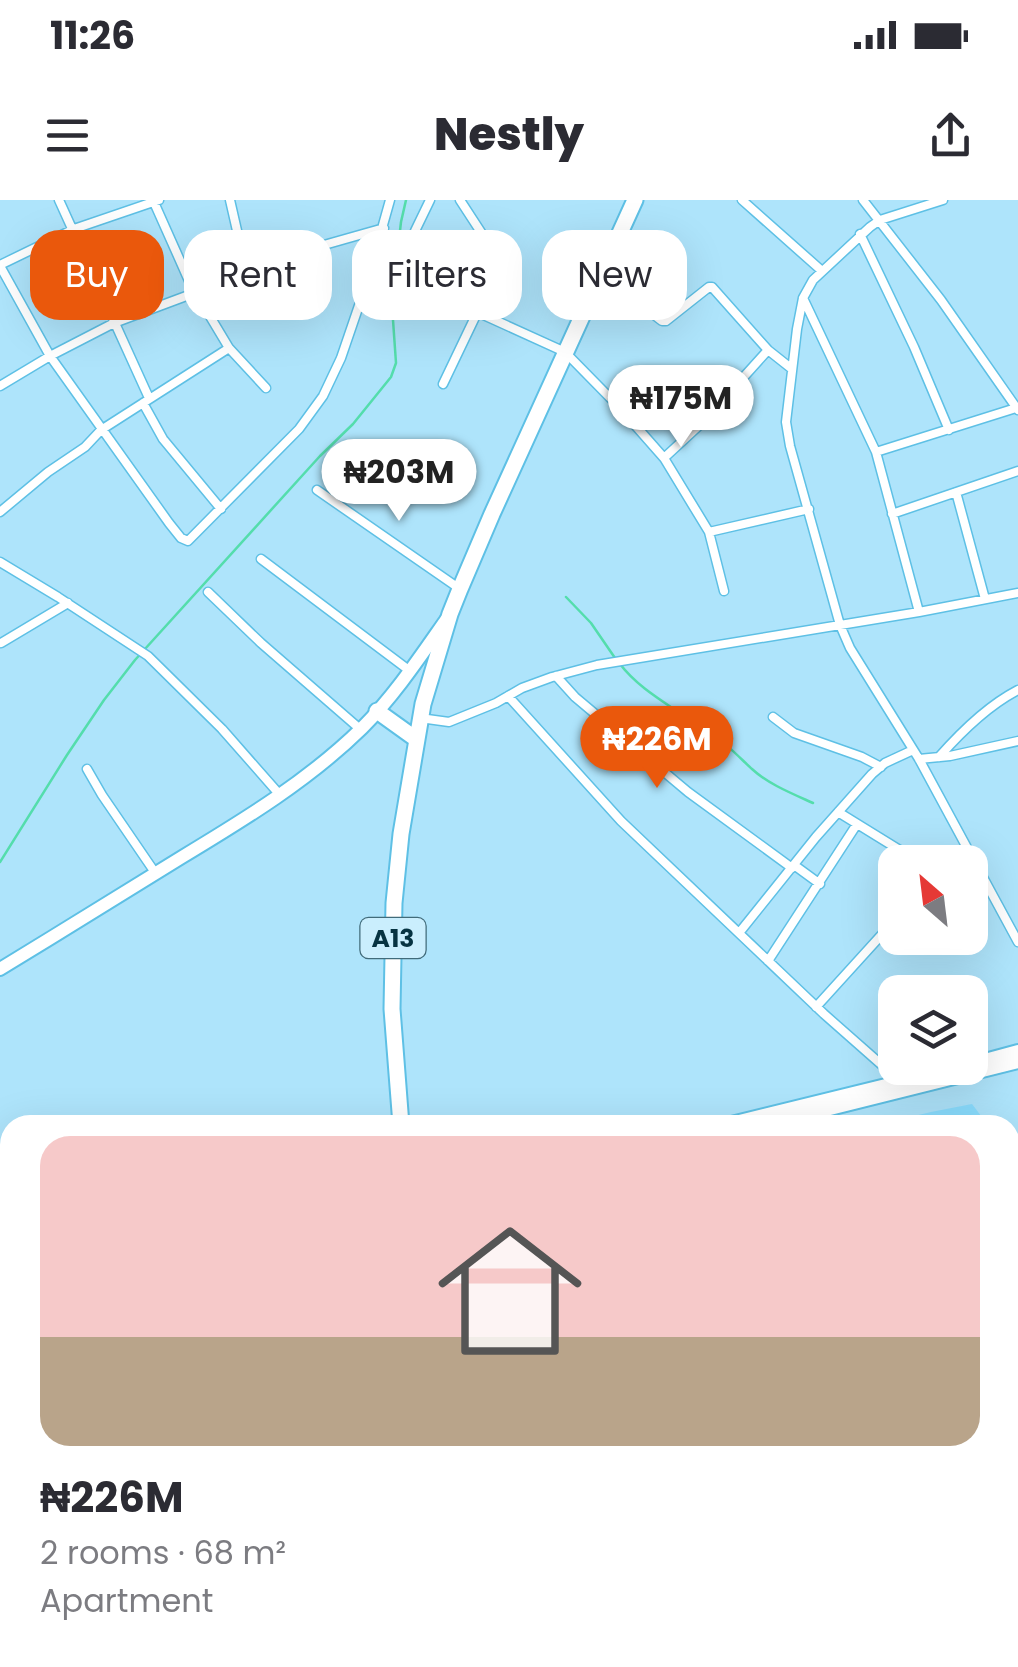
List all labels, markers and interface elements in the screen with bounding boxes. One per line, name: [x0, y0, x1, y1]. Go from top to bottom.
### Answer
text: 11:26: [50, 9, 135, 62]
text: Nestly: [434, 103, 584, 166]
icon: menu: [40, 108, 95, 163]
icon: share: [923, 108, 978, 163]
chip: Buy: [30, 230, 164, 320]
chip: Rent: [184, 230, 332, 320]
chip: Filters: [352, 230, 522, 320]
chip: New: [542, 230, 687, 320]
pin: ₦175M: [611, 365, 751, 450]
text: ₦175M: [630, 375, 732, 420]
pin: ₦203M: [329, 439, 469, 524]
text: ₦203M: [344, 449, 454, 494]
pin: ₦226M: [587, 706, 727, 791]
text: ₦226M: [602, 716, 712, 761]
north arrow: [878, 845, 988, 955]
map controls: [878, 845, 988, 1085]
road number: A13: [360, 918, 426, 958]
button: layers: [878, 975, 988, 1085]
icon: home: [420, 1201, 600, 1381]
text: ₦226M: [40, 1468, 184, 1527]
text: 2 rooms · 68 m²: [40, 1530, 286, 1575]
text: Apartment: [40, 1578, 213, 1623]

